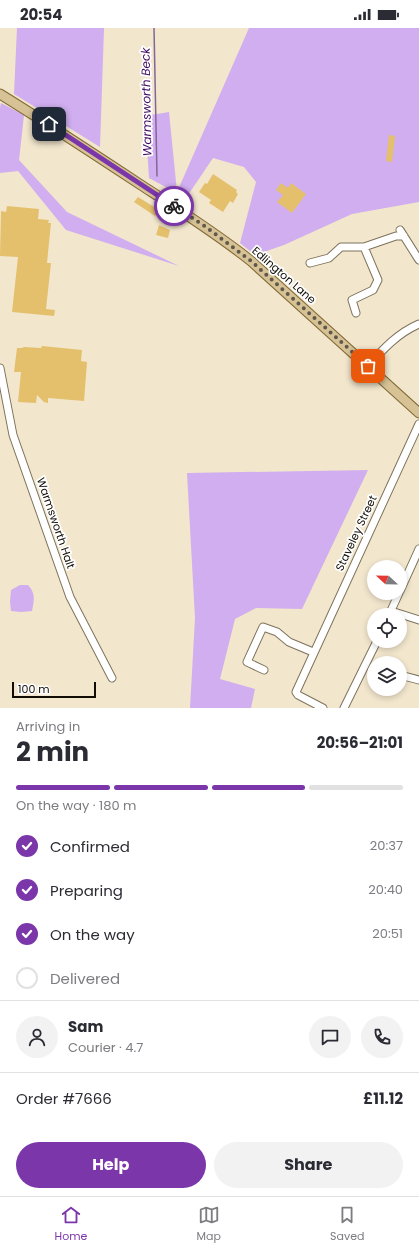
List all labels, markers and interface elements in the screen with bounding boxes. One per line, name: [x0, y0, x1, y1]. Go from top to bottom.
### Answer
text: 20:54: [20, 4, 63, 25]
water label: Warmsworth Beck: [137, 47, 155, 157]
pin: [32, 107, 66, 141]
icon: home: [38, 113, 60, 135]
courier: [154, 186, 194, 226]
icon: bike: [163, 195, 185, 217]
street label: Edlington Lane: [249, 243, 320, 307]
pin: [351, 349, 385, 383]
icon: bag: [357, 355, 379, 377]
street label: Warmsworth Halt: [33, 475, 79, 571]
street label: Staveley Street: [331, 493, 381, 573]
north arrow: [367, 560, 407, 600]
map controls: [367, 560, 407, 696]
button: locate: [367, 608, 407, 648]
button: layers: [367, 656, 407, 696]
scale bar: [12, 680, 96, 699]
text: 100 m: [18, 681, 50, 697]
text: Arriving in: [16, 717, 80, 736]
text: 20:56–21:01: [317, 732, 403, 753]
text: 2 min: [16, 734, 89, 770]
text: On the way · 180 m: [16, 796, 136, 815]
icon: check: [16, 835, 38, 857]
text: Confirmed: [50, 836, 130, 857]
text: 20:37: [370, 836, 403, 855]
icon: check: [16, 879, 38, 901]
text: Preparing: [50, 880, 123, 901]
text: 20:40: [368, 880, 403, 899]
icon: check: [16, 923, 38, 945]
text: On the way: [50, 924, 135, 945]
text: 20:51: [372, 924, 403, 943]
text: Delivered: [50, 968, 120, 989]
button: person: [16, 1016, 58, 1058]
text: Sam: [68, 1016, 103, 1037]
button: chat: [309, 1016, 351, 1058]
button: phone: [361, 1016, 403, 1058]
text: Courier · 4.7: [68, 1038, 143, 1057]
text: Order #7666: [16, 1088, 112, 1109]
text: £11.12: [363, 1088, 403, 1109]
button: Help: [16, 1142, 206, 1188]
button: Share: [214, 1142, 403, 1188]
tab: Home: [55, 1204, 87, 1245]
tab: Map: [197, 1204, 221, 1245]
tab: Saved: [330, 1204, 364, 1245]

